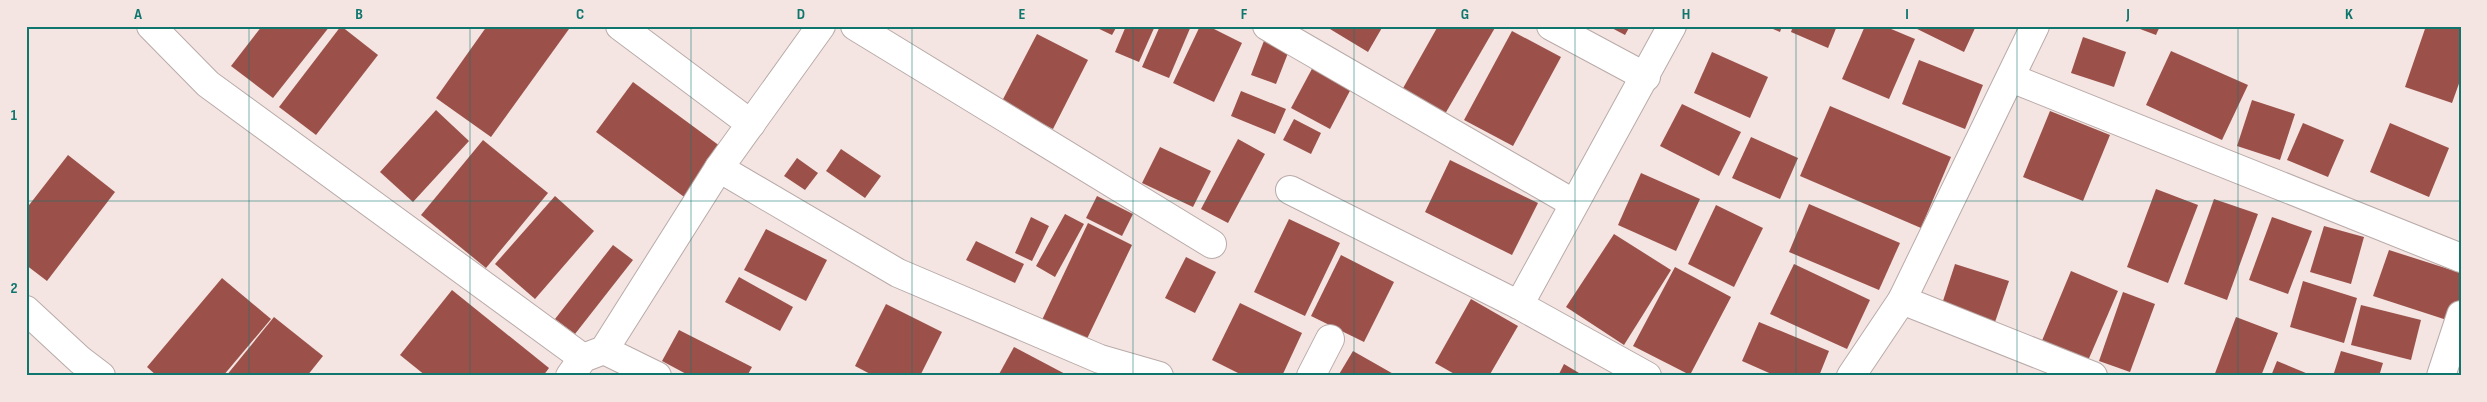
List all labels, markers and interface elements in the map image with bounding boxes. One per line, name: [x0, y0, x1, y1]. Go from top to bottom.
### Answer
text: A: [133, 5, 142, 24]
text: B: [355, 5, 363, 24]
text: C: [576, 5, 584, 24]
text: D: [797, 5, 805, 24]
text: E: [1019, 5, 1026, 24]
text: F: [1241, 5, 1248, 24]
text: G: [1461, 5, 1469, 24]
text: H: [1682, 5, 1690, 24]
text: I: [1905, 5, 1909, 24]
text: J: [2125, 5, 2130, 24]
text: K: [2345, 5, 2353, 24]
text: 1: [11, 106, 18, 125]
text: 2: [10, 279, 18, 298]

